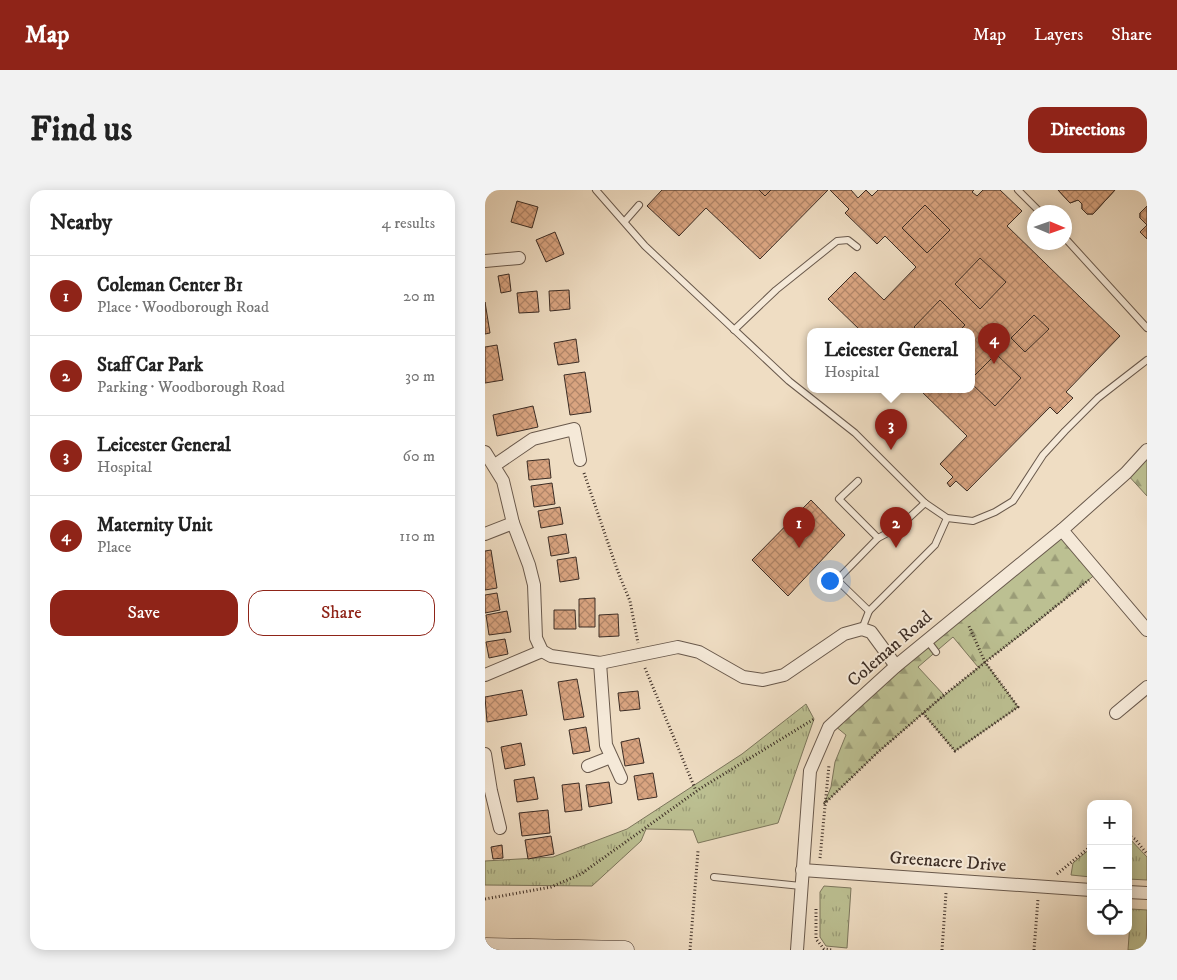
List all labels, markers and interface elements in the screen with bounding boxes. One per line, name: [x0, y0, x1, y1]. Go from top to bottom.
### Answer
text: Map: [25, 20, 69, 50]
text: Map: [973, 24, 1006, 46]
text: Layers: [1034, 24, 1083, 46]
text: Share: [1111, 24, 1152, 46]
button: Directions: [1028, 107, 1147, 153]
text: Find us: [30, 108, 132, 152]
north arrow: [1027, 205, 1072, 250]
text: Nearby: [50, 210, 112, 236]
text: 4 results: [382, 213, 435, 233]
text: Coleman Center B1: [97, 274, 243, 297]
text: 1: [63, 286, 69, 306]
text: 20 m: [403, 286, 435, 306]
text: Place · Woodborough Road: [97, 297, 269, 317]
pin: 4: [978, 323, 1010, 364]
popup: [807, 328, 975, 393]
text: Leicester General: [824, 339, 958, 362]
text: Staff Car Park: [97, 354, 203, 377]
text: Hospital: [824, 362, 879, 382]
text: 2: [62, 366, 70, 386]
text: 30 m: [405, 366, 435, 386]
text: Parking · Woodborough Road: [97, 377, 285, 397]
pin: 3: [875, 409, 907, 450]
text: Leicester General: [97, 434, 231, 457]
text: 3: [63, 446, 69, 466]
text: 60 m: [403, 446, 435, 466]
text: Hospital: [97, 457, 152, 477]
pin: 1: [783, 507, 815, 548]
pin: 2: [880, 507, 912, 548]
text: Maternity Unit: [97, 514, 213, 537]
text: 4: [61, 526, 71, 546]
text: 110 m: [399, 526, 435, 546]
text: Place: [97, 537, 131, 557]
your location: [817, 568, 843, 594]
button: Save: [50, 590, 238, 636]
button: Share: [248, 590, 435, 636]
street label: Coleman Road: [843, 606, 937, 692]
map controls: [1087, 800, 1132, 935]
button: +: [1087, 800, 1132, 845]
button: −: [1087, 845, 1132, 890]
street label: Greenacre Drive: [889, 847, 1007, 877]
button: locate: [1087, 890, 1132, 935]

